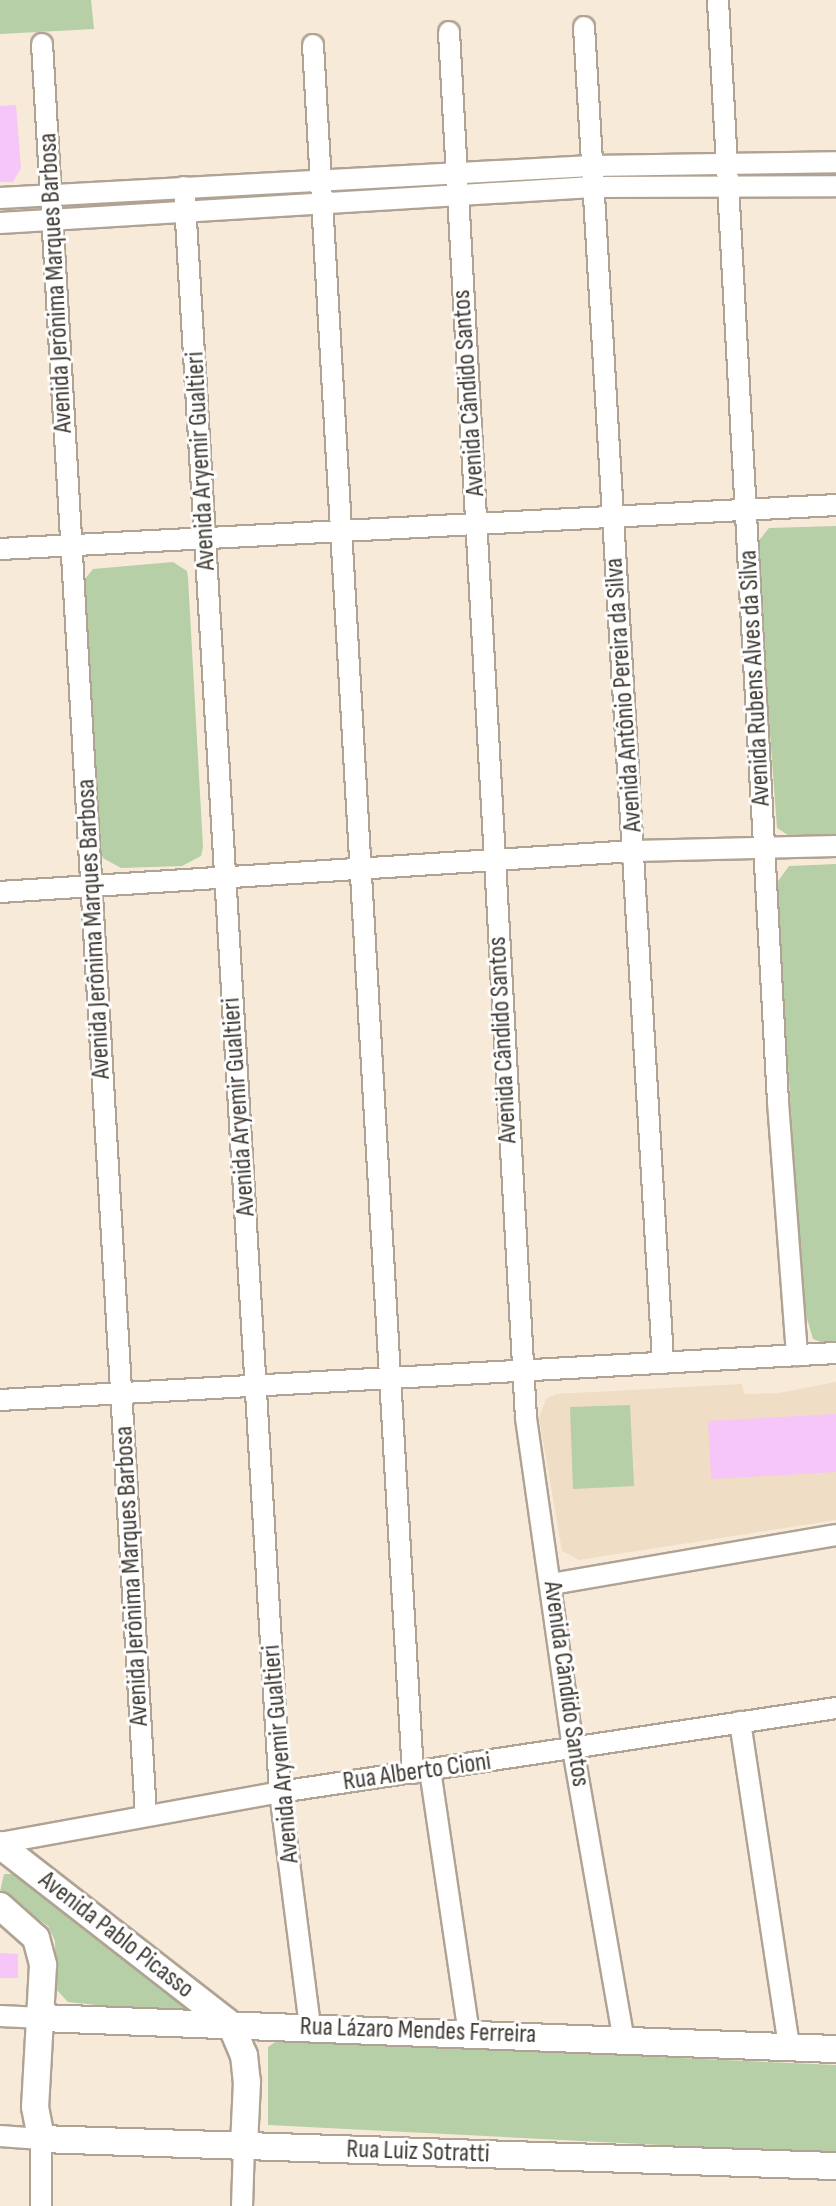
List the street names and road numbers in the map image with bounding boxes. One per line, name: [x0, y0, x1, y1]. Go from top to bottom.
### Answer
street label: Avenida Jerônima Marques Barbosa: [33, 132, 79, 434]
street label: Avenida Cândido Santos: [446, 289, 492, 497]
street label: Avenida Aryemir Gualtieri: [180, 351, 222, 571]
street label: Avenida Rubens Alves da Silva: [733, 549, 777, 807]
street label: Avenida Antônio Pereira da Silva: [599, 557, 649, 833]
street label: Avenida Jerônima Marques Barbosa: [71, 778, 117, 1080]
street label: Avenida Cândido Santos: [482, 936, 524, 1144]
street label: Avenida Aryemir Gualtieri: [216, 997, 262, 1217]
street label: Avenida Jerônima Marques Barbosa: [109, 1425, 155, 1727]
street label: Avenida Cândido Santos: [536, 1579, 596, 1789]
street label: Avenida Aryemir Gualtieri: [256, 1644, 306, 1864]
street label: Rua Alberto Cioni: [341, 1746, 493, 1798]
street label: Avenida Pablo Picasso: [32, 1865, 200, 2005]
street label: Rua Lázaro Mendes Ferreira: [299, 2011, 537, 2051]
street label: Rua Luiz Sotratti: [346, 2134, 490, 2170]

